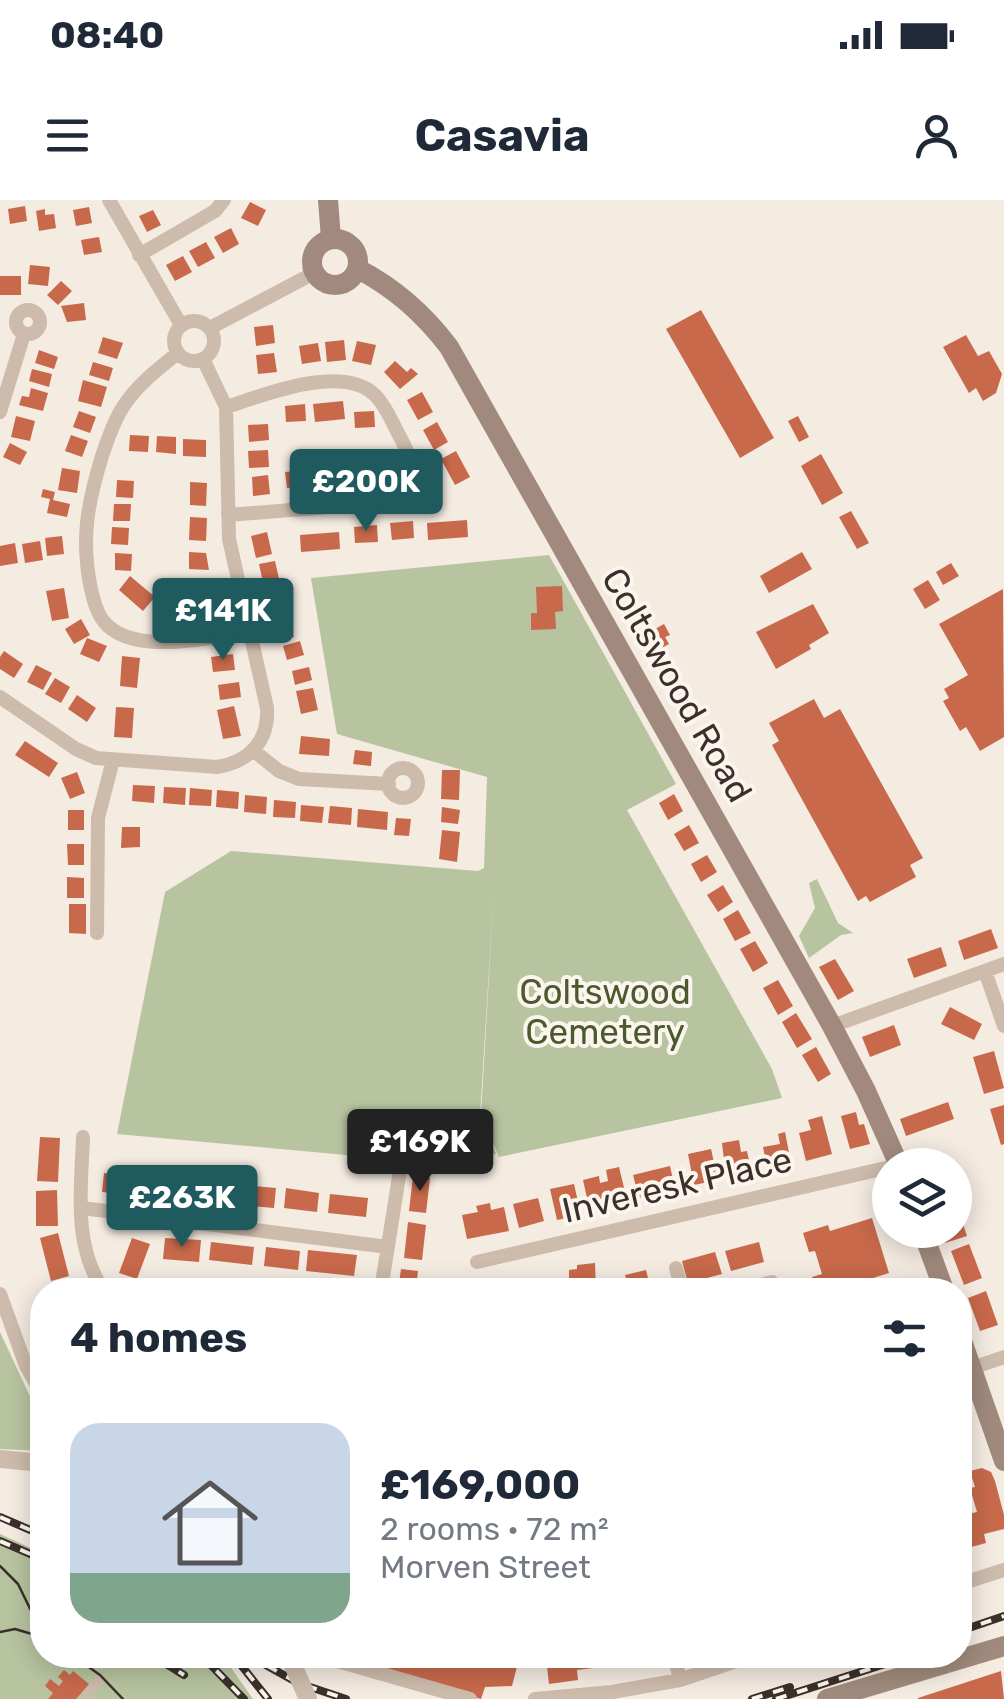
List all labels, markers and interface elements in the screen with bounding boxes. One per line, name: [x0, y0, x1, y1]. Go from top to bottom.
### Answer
text: 08:40: [50, 12, 164, 58]
icon: menu: [40, 108, 95, 163]
icon: person: [909, 108, 964, 163]
text: Casavia: [414, 109, 590, 162]
pin: £200K: [296, 449, 436, 534]
text: £200K: [312, 462, 420, 500]
street label: Coltswood Road: [593, 561, 761, 809]
pin: £141K: [153, 578, 293, 663]
text: £141K: [174, 591, 272, 629]
park label: Coltswood Cemetery: [519, 971, 691, 1053]
pin: £169K: [350, 1109, 490, 1194]
text: £169K: [369, 1122, 471, 1160]
street label: Inveresk Place: [558, 1138, 796, 1232]
map controls: [872, 1148, 972, 1248]
button: layers: [872, 1148, 972, 1248]
pin: £263K: [112, 1165, 252, 1250]
text: £263K: [128, 1178, 236, 1216]
icon: filters: [877, 1311, 932, 1366]
text: 4 homes: [70, 1313, 247, 1363]
text: £169,000: [380, 1460, 580, 1510]
icon: home: [150, 1463, 270, 1583]
text: 2 rooms · 72 m²: [380, 1510, 609, 1548]
text: Morven Street: [380, 1548, 591, 1586]

